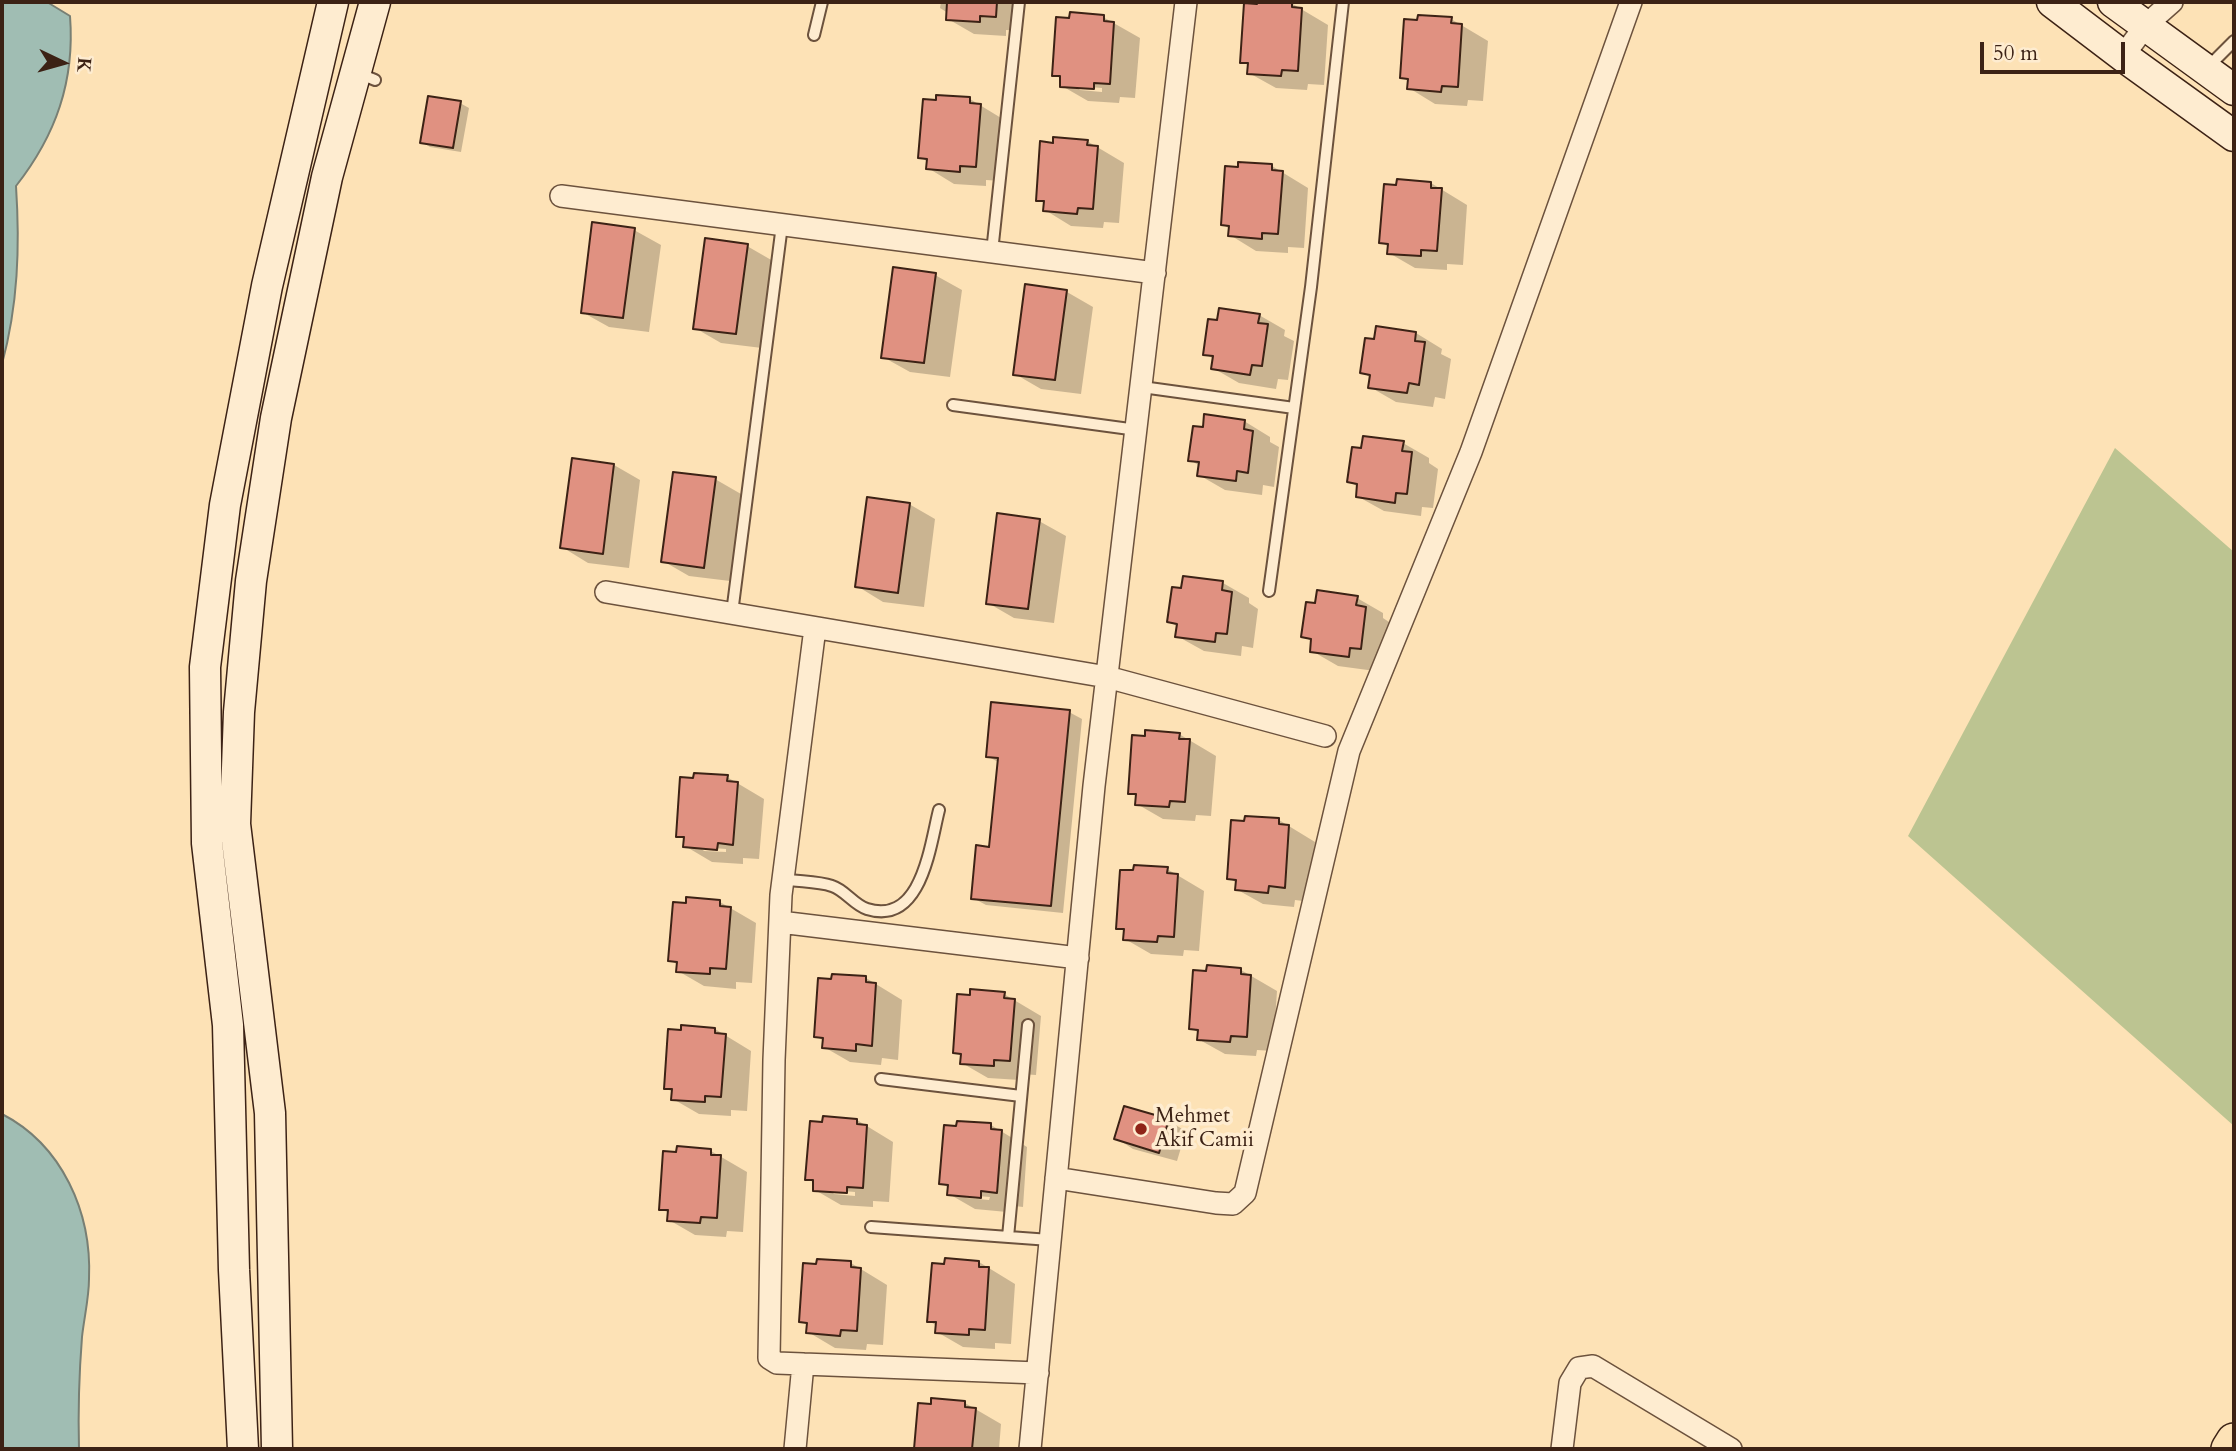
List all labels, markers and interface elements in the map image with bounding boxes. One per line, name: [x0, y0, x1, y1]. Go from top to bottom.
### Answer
north arrow: [28, 28, 98, 98]
scale bar: [1984, 28, 2129, 72]
text: 50 m: [1993, 39, 2038, 68]
text: K: [70, 56, 98, 74]
place label: Mehmet Akif Camii: [1155, 1104, 1254, 1154]
marker: Mehmet Akif Camii: [1133, 1121, 1149, 1137]

